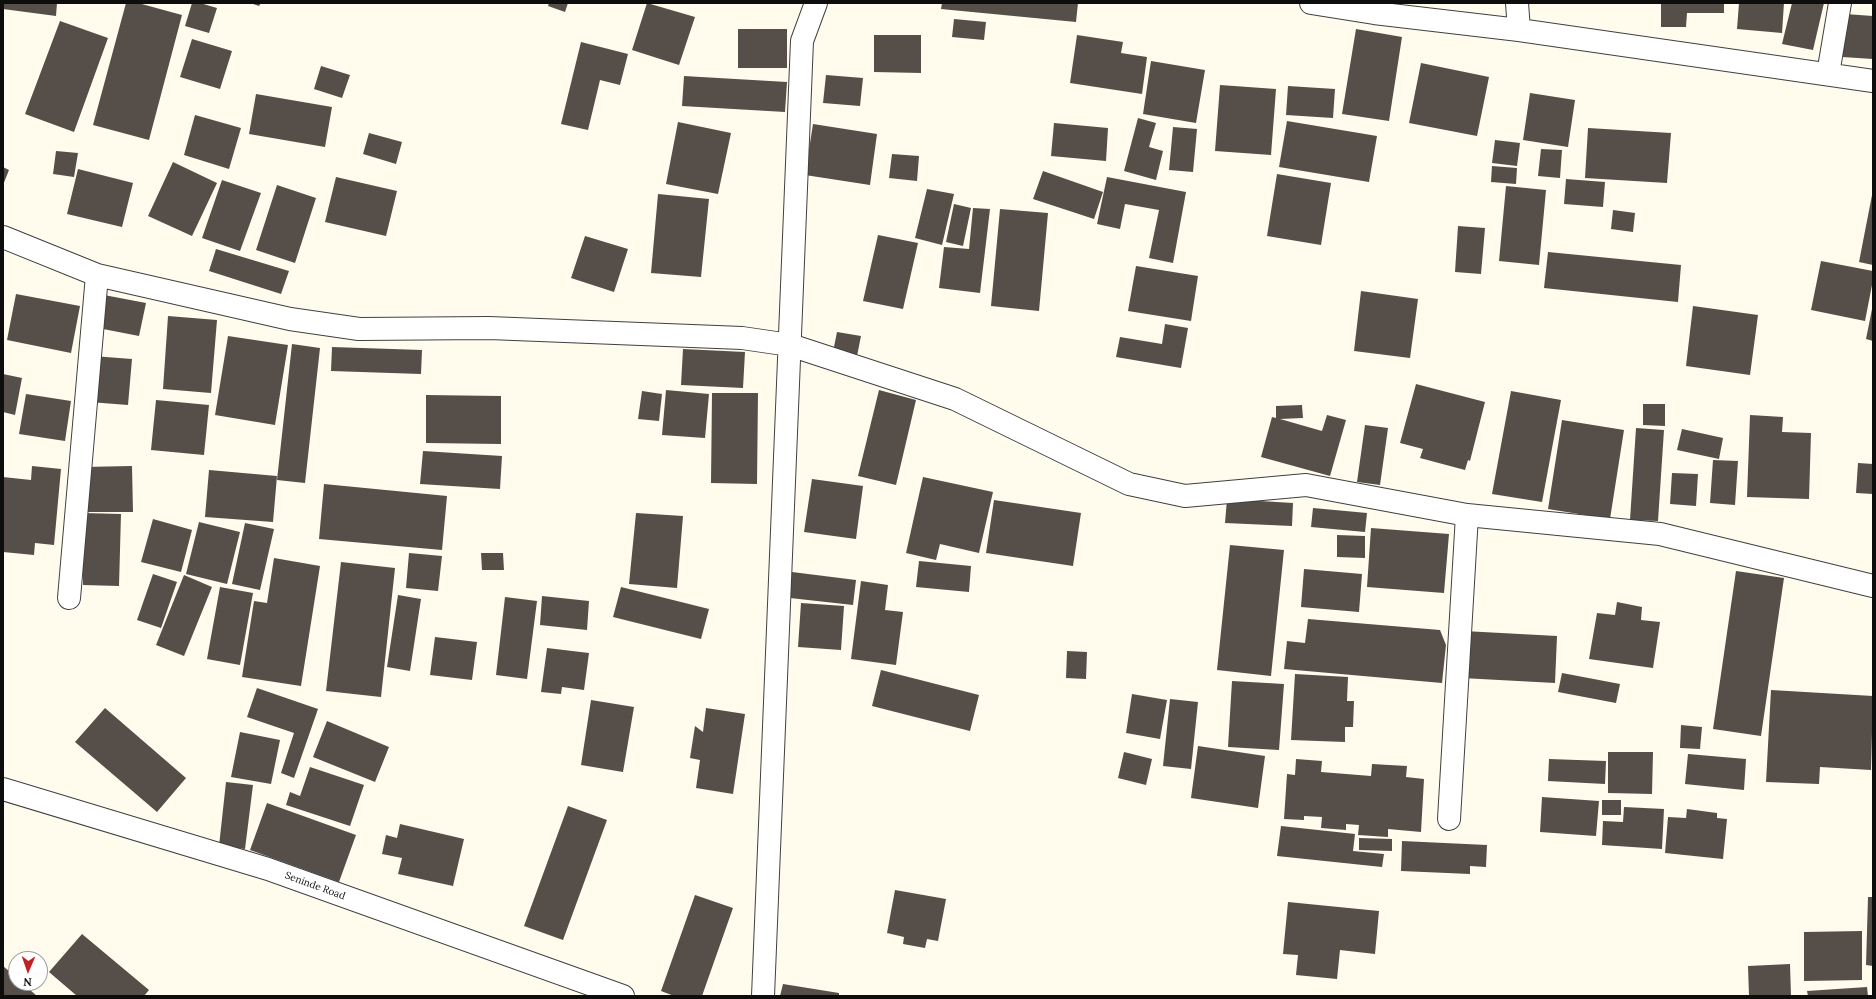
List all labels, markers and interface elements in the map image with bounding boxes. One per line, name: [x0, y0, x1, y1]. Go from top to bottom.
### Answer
street label: Seninde Road: [283, 870, 347, 902]
north arrow: [8, 951, 48, 991]
text: N: [23, 975, 32, 989]

